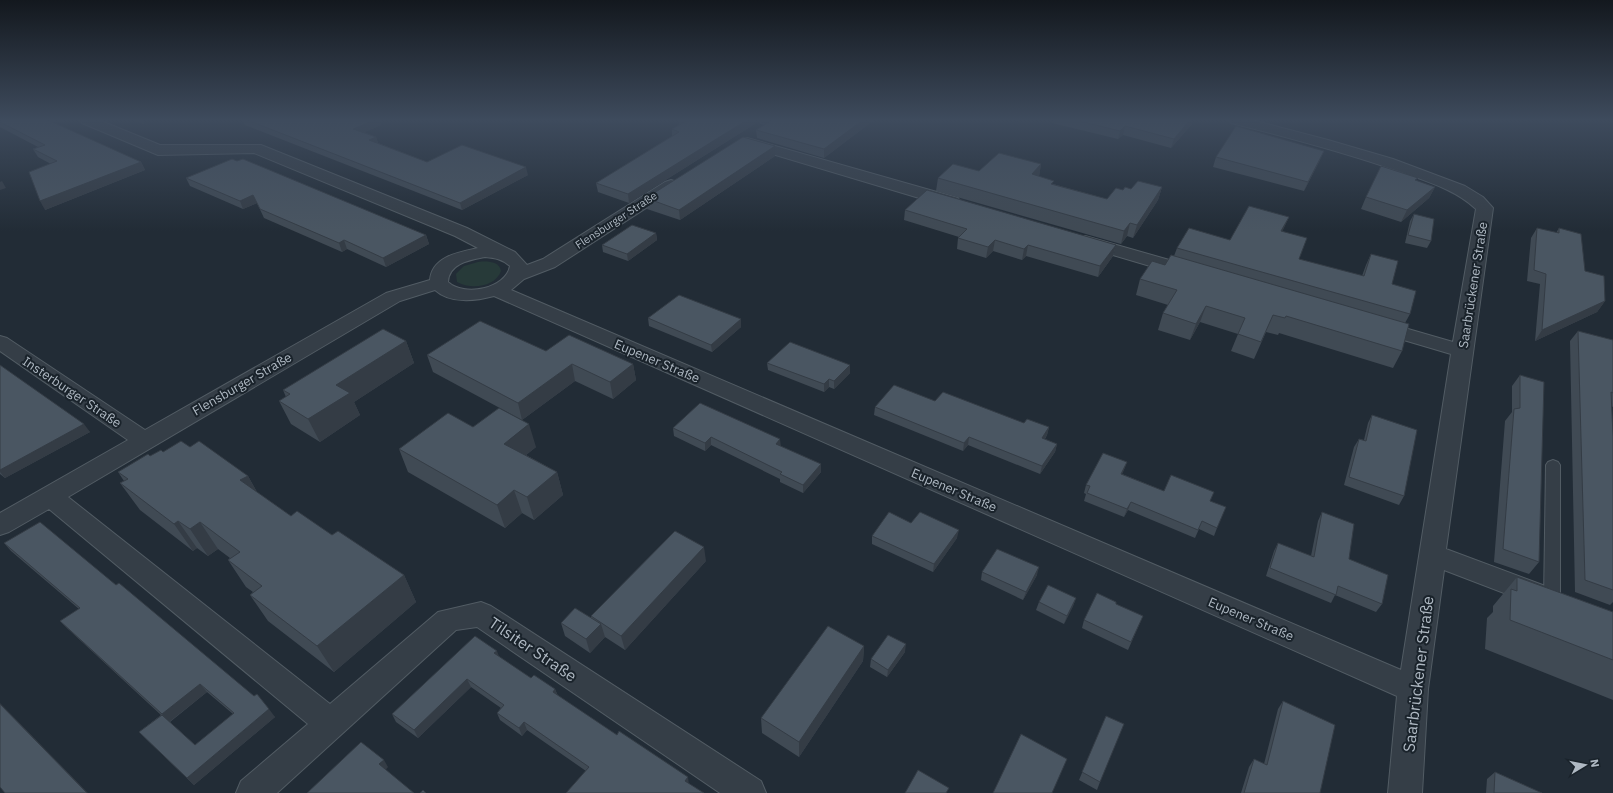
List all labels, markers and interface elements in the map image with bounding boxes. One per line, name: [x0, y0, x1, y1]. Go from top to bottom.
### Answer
street label: Flensburger Straße: [572, 188, 660, 252]
street label: Saarbrückener Straße: [1455, 221, 1491, 349]
street label: Eupener Straße: [612, 335, 702, 387]
street label: Flensburger Straße: [189, 349, 295, 419]
street label: Insterburger Straße: [19, 353, 125, 431]
street label: Eupener Straße: [909, 464, 999, 516]
street label: Eupener Straße: [1206, 593, 1296, 645]
street label: Saarbrückener Straße: [1398, 595, 1438, 753]
street label: Tilsiter Straße: [485, 612, 581, 686]
north arrow: [1565, 745, 1605, 785]
text: N: [1587, 758, 1602, 768]

